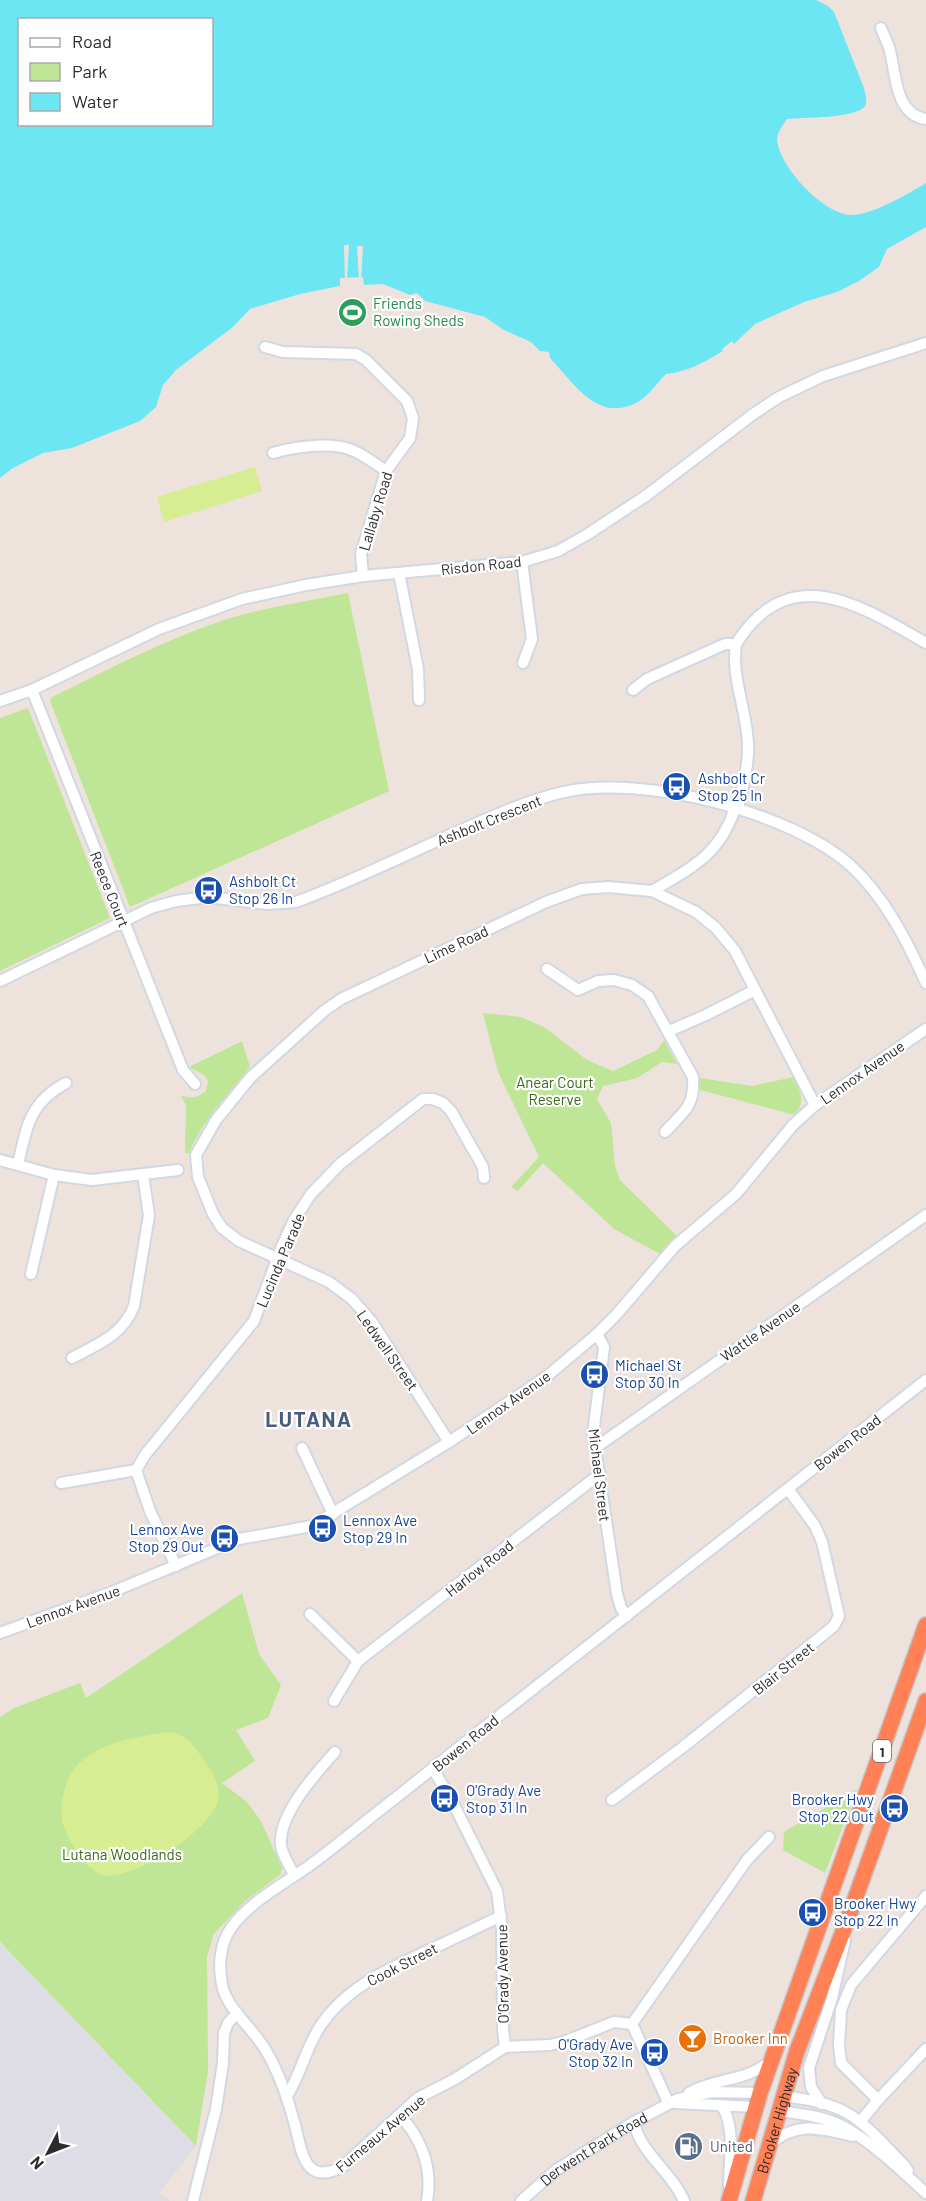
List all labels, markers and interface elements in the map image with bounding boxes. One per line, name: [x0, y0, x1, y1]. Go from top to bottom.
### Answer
legend: [18, 18, 213, 126]
text: Road: [72, 30, 112, 52]
text: Park: [72, 60, 107, 82]
text: Water: [72, 90, 119, 112]
place label: Friends Rowing Sheds: [373, 294, 464, 329]
sports icon: Friends Rowing Sheds: [336, 296, 368, 328]
street label: Lallaby Road: [354, 469, 396, 553]
street label: Risdon Road: [440, 552, 522, 578]
place label: Ashbolt Cr Stop 25 In: [698, 769, 766, 804]
bus stop icon: Ashbolt Cr Stop 25 In: [661, 771, 693, 803]
street label: Ashbolt Crescent: [434, 791, 544, 849]
street label: Reece Court: [87, 848, 133, 930]
place label: Ashbolt Ct Stop 26 In: [229, 872, 296, 907]
bus stop icon: Ashbolt Ct Stop 26 In: [192, 874, 224, 906]
street label: Lime Road: [421, 921, 491, 967]
street label: Lennox Avenue: [817, 1036, 907, 1108]
park label: Anear Court Reserve: [516, 1073, 594, 1108]
street label: Lucinda Parade: [252, 1210, 308, 1310]
street label: Wattle Avenue: [717, 1297, 803, 1365]
street label: Ledwell Street: [354, 1306, 422, 1394]
place label: Michael St Stop 30 In: [615, 1356, 682, 1391]
bus stop icon: Michael St Stop 30 In: [578, 1358, 610, 1390]
street label: Lennox Avenue: [463, 1366, 553, 1438]
district label: LUTANA: [265, 1406, 353, 1431]
street label: Bowen Road: [810, 1410, 884, 1474]
street label: Michael Street: [585, 1428, 615, 1522]
place label: Lennox Ave Stop 29 In: [343, 1511, 417, 1546]
bus stop icon: Lennox Ave Stop 29 In: [306, 1513, 338, 1545]
place label: Lennox Ave Stop 29 Out: [129, 1520, 204, 1555]
bus stop icon: Lennox Ave Stop 29 Out: [209, 1522, 241, 1554]
street label: Harlow Road: [441, 1536, 517, 1600]
street label: Lennox Avenue: [24, 1581, 122, 1631]
street label: Blair Street: [749, 1638, 817, 1698]
street label: Bowen Road: [428, 1711, 502, 1775]
road number: 1: [873, 1740, 891, 1762]
place label: O'Grady Ave Stop 31 In: [466, 1781, 541, 1816]
bus stop icon: O'Grady Ave Stop 31 In: [429, 1783, 461, 1815]
place label: Brooker Hwy Stop 22 Out: [792, 1790, 874, 1825]
bus stop icon: Brooker Hwy Stop 22 Out: [879, 1792, 911, 1824]
park label: Lutana Woodlands: [62, 1845, 182, 1863]
place label: Brooker Hwy Stop 22 In: [834, 1894, 916, 1929]
bus stop icon: Brooker Hwy Stop 22 In: [797, 1896, 829, 1928]
street label: O'Grady Avenue: [492, 1924, 512, 2024]
street label: Cook Street: [364, 1939, 440, 1989]
bar icon: Brooker Inn: [676, 2022, 708, 2054]
place label: Brooker Inn: [713, 2029, 788, 2047]
place label: O'Grady Ave Stop 32 In: [558, 2035, 633, 2070]
bus stop icon: O'Grady Ave Stop 32 In: [638, 2037, 670, 2069]
street label: Brooker Highway: [753, 2065, 801, 2176]
street label: Furneaux Avenue: [332, 2090, 428, 2176]
street label: Derwent Park Road: [536, 2108, 650, 2189]
north arrow: [18, 2123, 78, 2183]
fuel station icon: United: [673, 2130, 705, 2162]
place label: United: [710, 2137, 753, 2155]
text: N: [26, 2153, 47, 2174]

